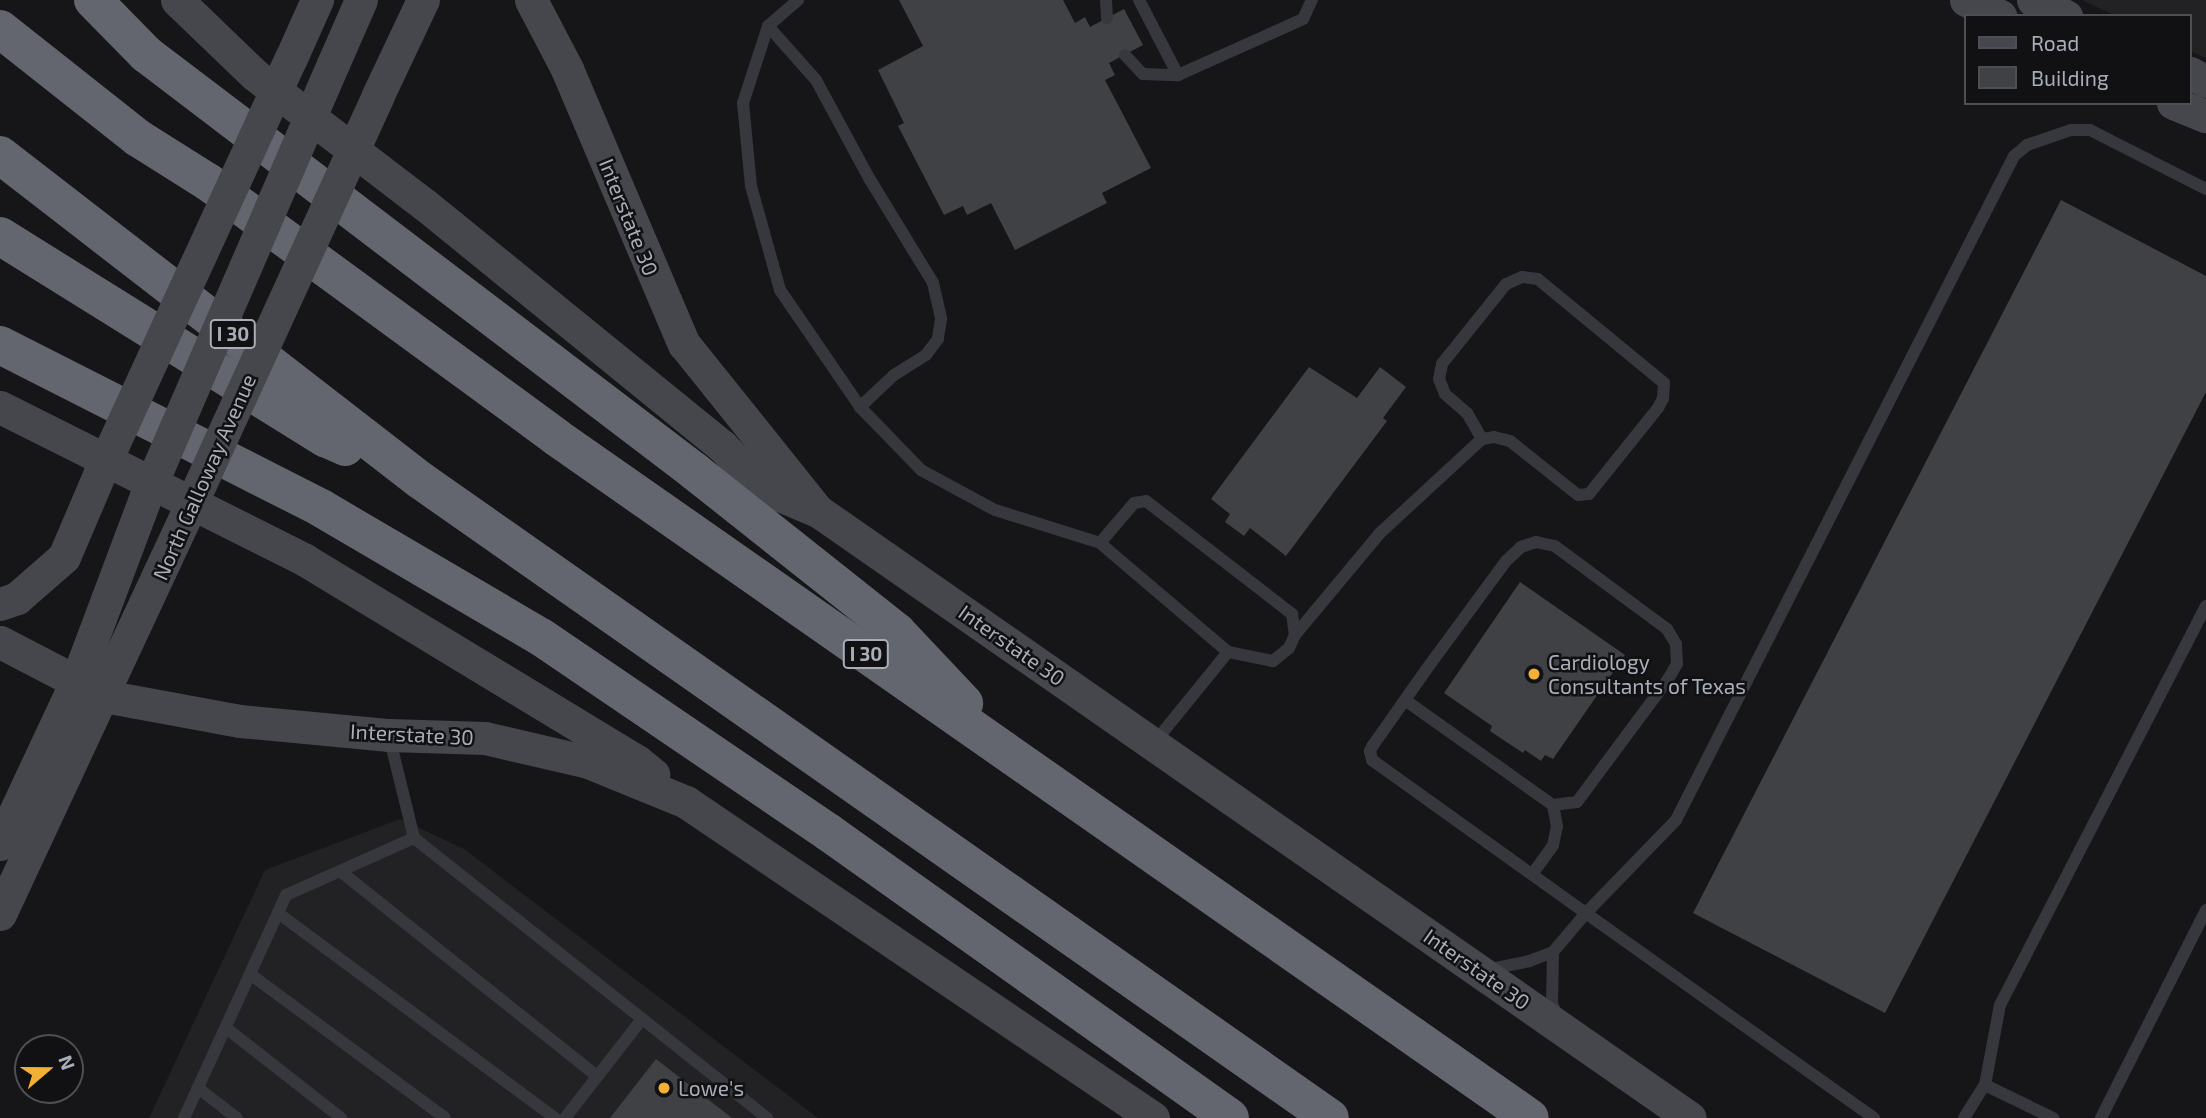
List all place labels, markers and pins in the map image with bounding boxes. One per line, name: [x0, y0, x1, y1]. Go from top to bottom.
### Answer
place label: Cardiology Consultants of Texas: [1548, 649, 1747, 699]
marker: Cardiology Consultants of Texas: [1526, 666, 1542, 682]
place label: Lowe's: [678, 1075, 744, 1101]
marker: Lowe's: [656, 1080, 672, 1096]

